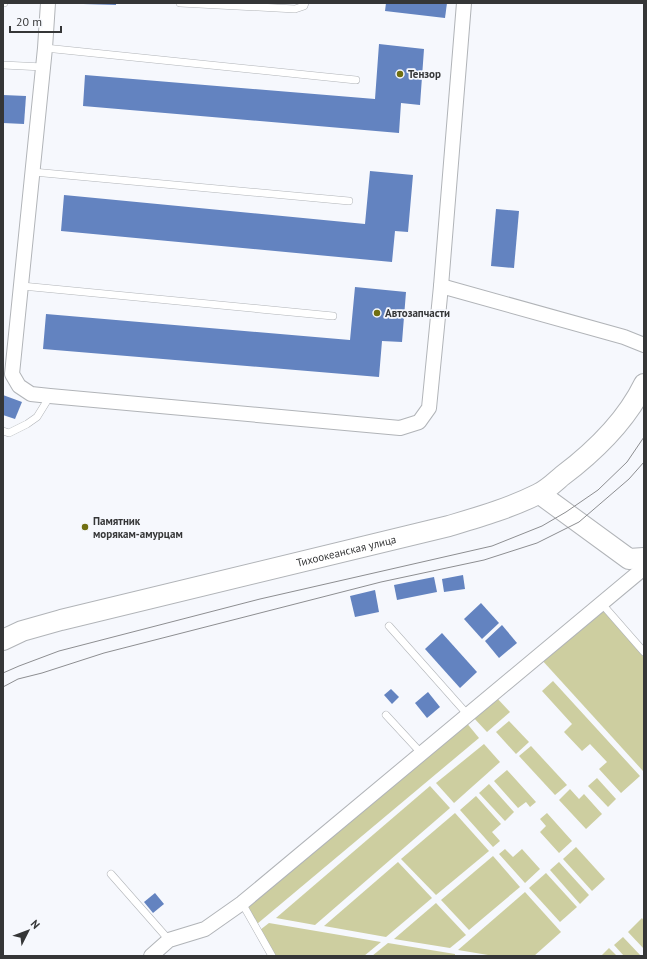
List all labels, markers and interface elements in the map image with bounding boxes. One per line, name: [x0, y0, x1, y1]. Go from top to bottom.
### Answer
scale bar: [10, 8, 61, 34]
text: 20 m: [16, 14, 42, 29]
place label: Тензор: [408, 67, 441, 81]
marker: Тензор: [395, 69, 405, 79]
place label: Автозапчасти: [385, 306, 450, 320]
marker: Автозапчасти: [372, 308, 382, 318]
place label: Памятник морякам-амурцам: [93, 514, 183, 541]
marker: Памятник морякам-амурцам: [80, 522, 90, 532]
street label: Тихоокеанская улица: [295, 532, 398, 570]
north arrow: [8, 911, 48, 951]
text: N: [28, 917, 43, 932]

